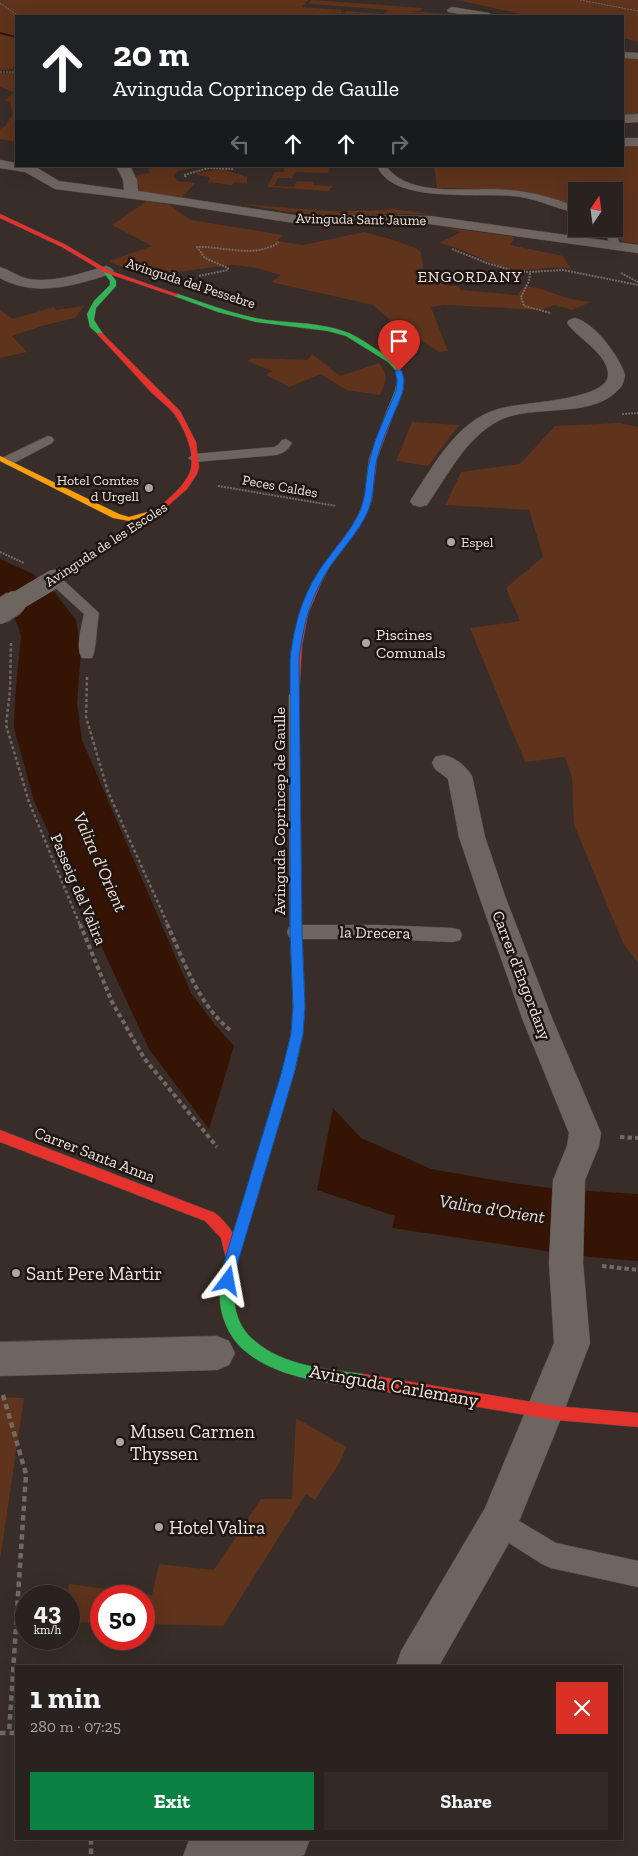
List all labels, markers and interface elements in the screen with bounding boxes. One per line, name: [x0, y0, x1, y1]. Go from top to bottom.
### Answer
text: 20 m: [113, 33, 189, 75]
icon: ahead: [30, 35, 95, 100]
text: Avinguda Coprincep de Gaulle: [113, 75, 399, 102]
icon: left: [226, 130, 254, 158]
icon: ahead: [279, 130, 307, 158]
icon: ahead: [332, 130, 360, 158]
icon: right: [385, 130, 413, 158]
north arrow: [568, 182, 622, 238]
map controls: [568, 182, 623, 237]
street label: Avinguda Sant Jaume: [296, 210, 427, 229]
street label: Avinguda del Pessebre: [124, 255, 258, 313]
district label: ENGORDANY: [417, 267, 523, 286]
pin: [378, 320, 420, 371]
icon: arrive: [385, 327, 413, 355]
street label: Peces Caldes: [241, 471, 319, 502]
place label: Hotel Comtes d Urgell: [57, 472, 139, 505]
marker: Hotel Comtes d Urgell: [143, 482, 155, 494]
street label: Avinguda de les Escoles: [42, 499, 171, 590]
place label: Espel: [461, 534, 494, 551]
marker: Espel: [445, 536, 457, 548]
place label: Piscines Comunals: [376, 625, 446, 662]
marker: Piscines Comunals: [360, 637, 372, 649]
street label: Avinguda Coprincep de Gaulle: [270, 707, 289, 915]
water label: Valira d'Orient: [68, 809, 132, 915]
street label: Passeig del Valira: [47, 831, 111, 948]
street label: Carrer d'Engordany: [488, 908, 555, 1043]
street label: la Drecera: [340, 922, 411, 943]
street label: Carrer Santa Anna: [32, 1123, 158, 1186]
water label: Valira d'Orient: [437, 1190, 547, 1228]
position arrow: [201, 1254, 253, 1306]
place label: Sant Pere Màrtir: [26, 1262, 162, 1285]
marker: Sant Pere Màrtir: [10, 1267, 22, 1279]
street label: Avinguda Carlemany: [308, 1359, 481, 1412]
place label: Museu Carmen Thyssen: [130, 1420, 255, 1465]
marker: Museu Carmen Thyssen: [114, 1436, 126, 1448]
place label: Hotel Valira: [169, 1516, 265, 1539]
marker: Hotel Valira: [153, 1521, 165, 1533]
speed limit sign: 50: [90, 1585, 155, 1650]
text: 43: [34, 1596, 61, 1626]
text: km/h: [34, 1623, 61, 1637]
text: 1 min: [30, 1680, 101, 1716]
button: close: [556, 1682, 608, 1734]
text: 280 m · 07:25: [30, 1717, 121, 1736]
button: Exit: [30, 1772, 314, 1830]
button: Share: [324, 1772, 608, 1830]

